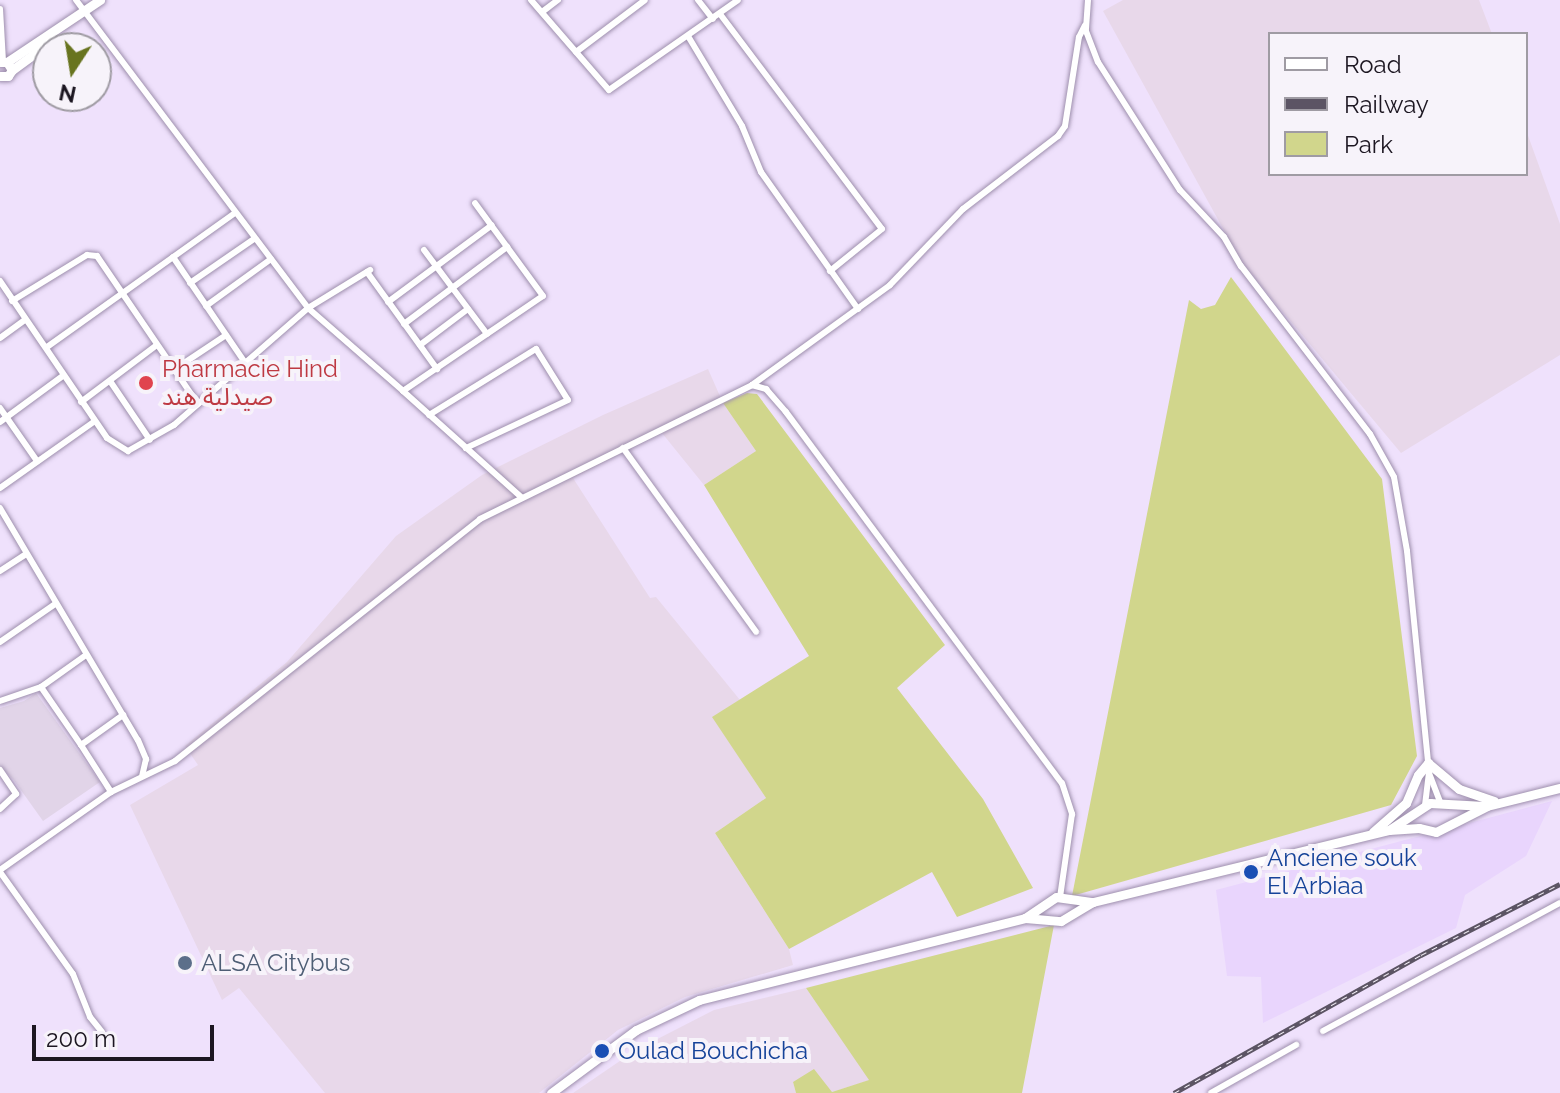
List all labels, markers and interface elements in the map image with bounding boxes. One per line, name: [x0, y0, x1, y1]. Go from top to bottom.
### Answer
north arrow: [32, 32, 112, 112]
legend: [1268, 32, 1528, 176]
text: Road: [1344, 50, 1402, 79]
text: N: [57, 79, 78, 108]
text: Railway: [1344, 90, 1429, 119]
text: Park: [1344, 130, 1393, 159]
place label: Pharmacie Hind صيدلية هند: [162, 355, 338, 411]
marker: Pharmacie Hind صيدلية هند: [137, 374, 155, 392]
place label: Anciene souk El Arbiaa: [1267, 844, 1417, 900]
marker: Anciene souk El Arbiaa: [1242, 863, 1260, 881]
place label: ALSA Citybus: [201, 949, 351, 977]
marker: ALSA Citybus: [176, 954, 194, 972]
scale bar: [36, 1009, 218, 1059]
text: 200 m: [46, 1024, 116, 1053]
place label: Oulad Bouchicha: [618, 1037, 808, 1065]
marker: Oulad Bouchicha: [593, 1042, 611, 1060]

